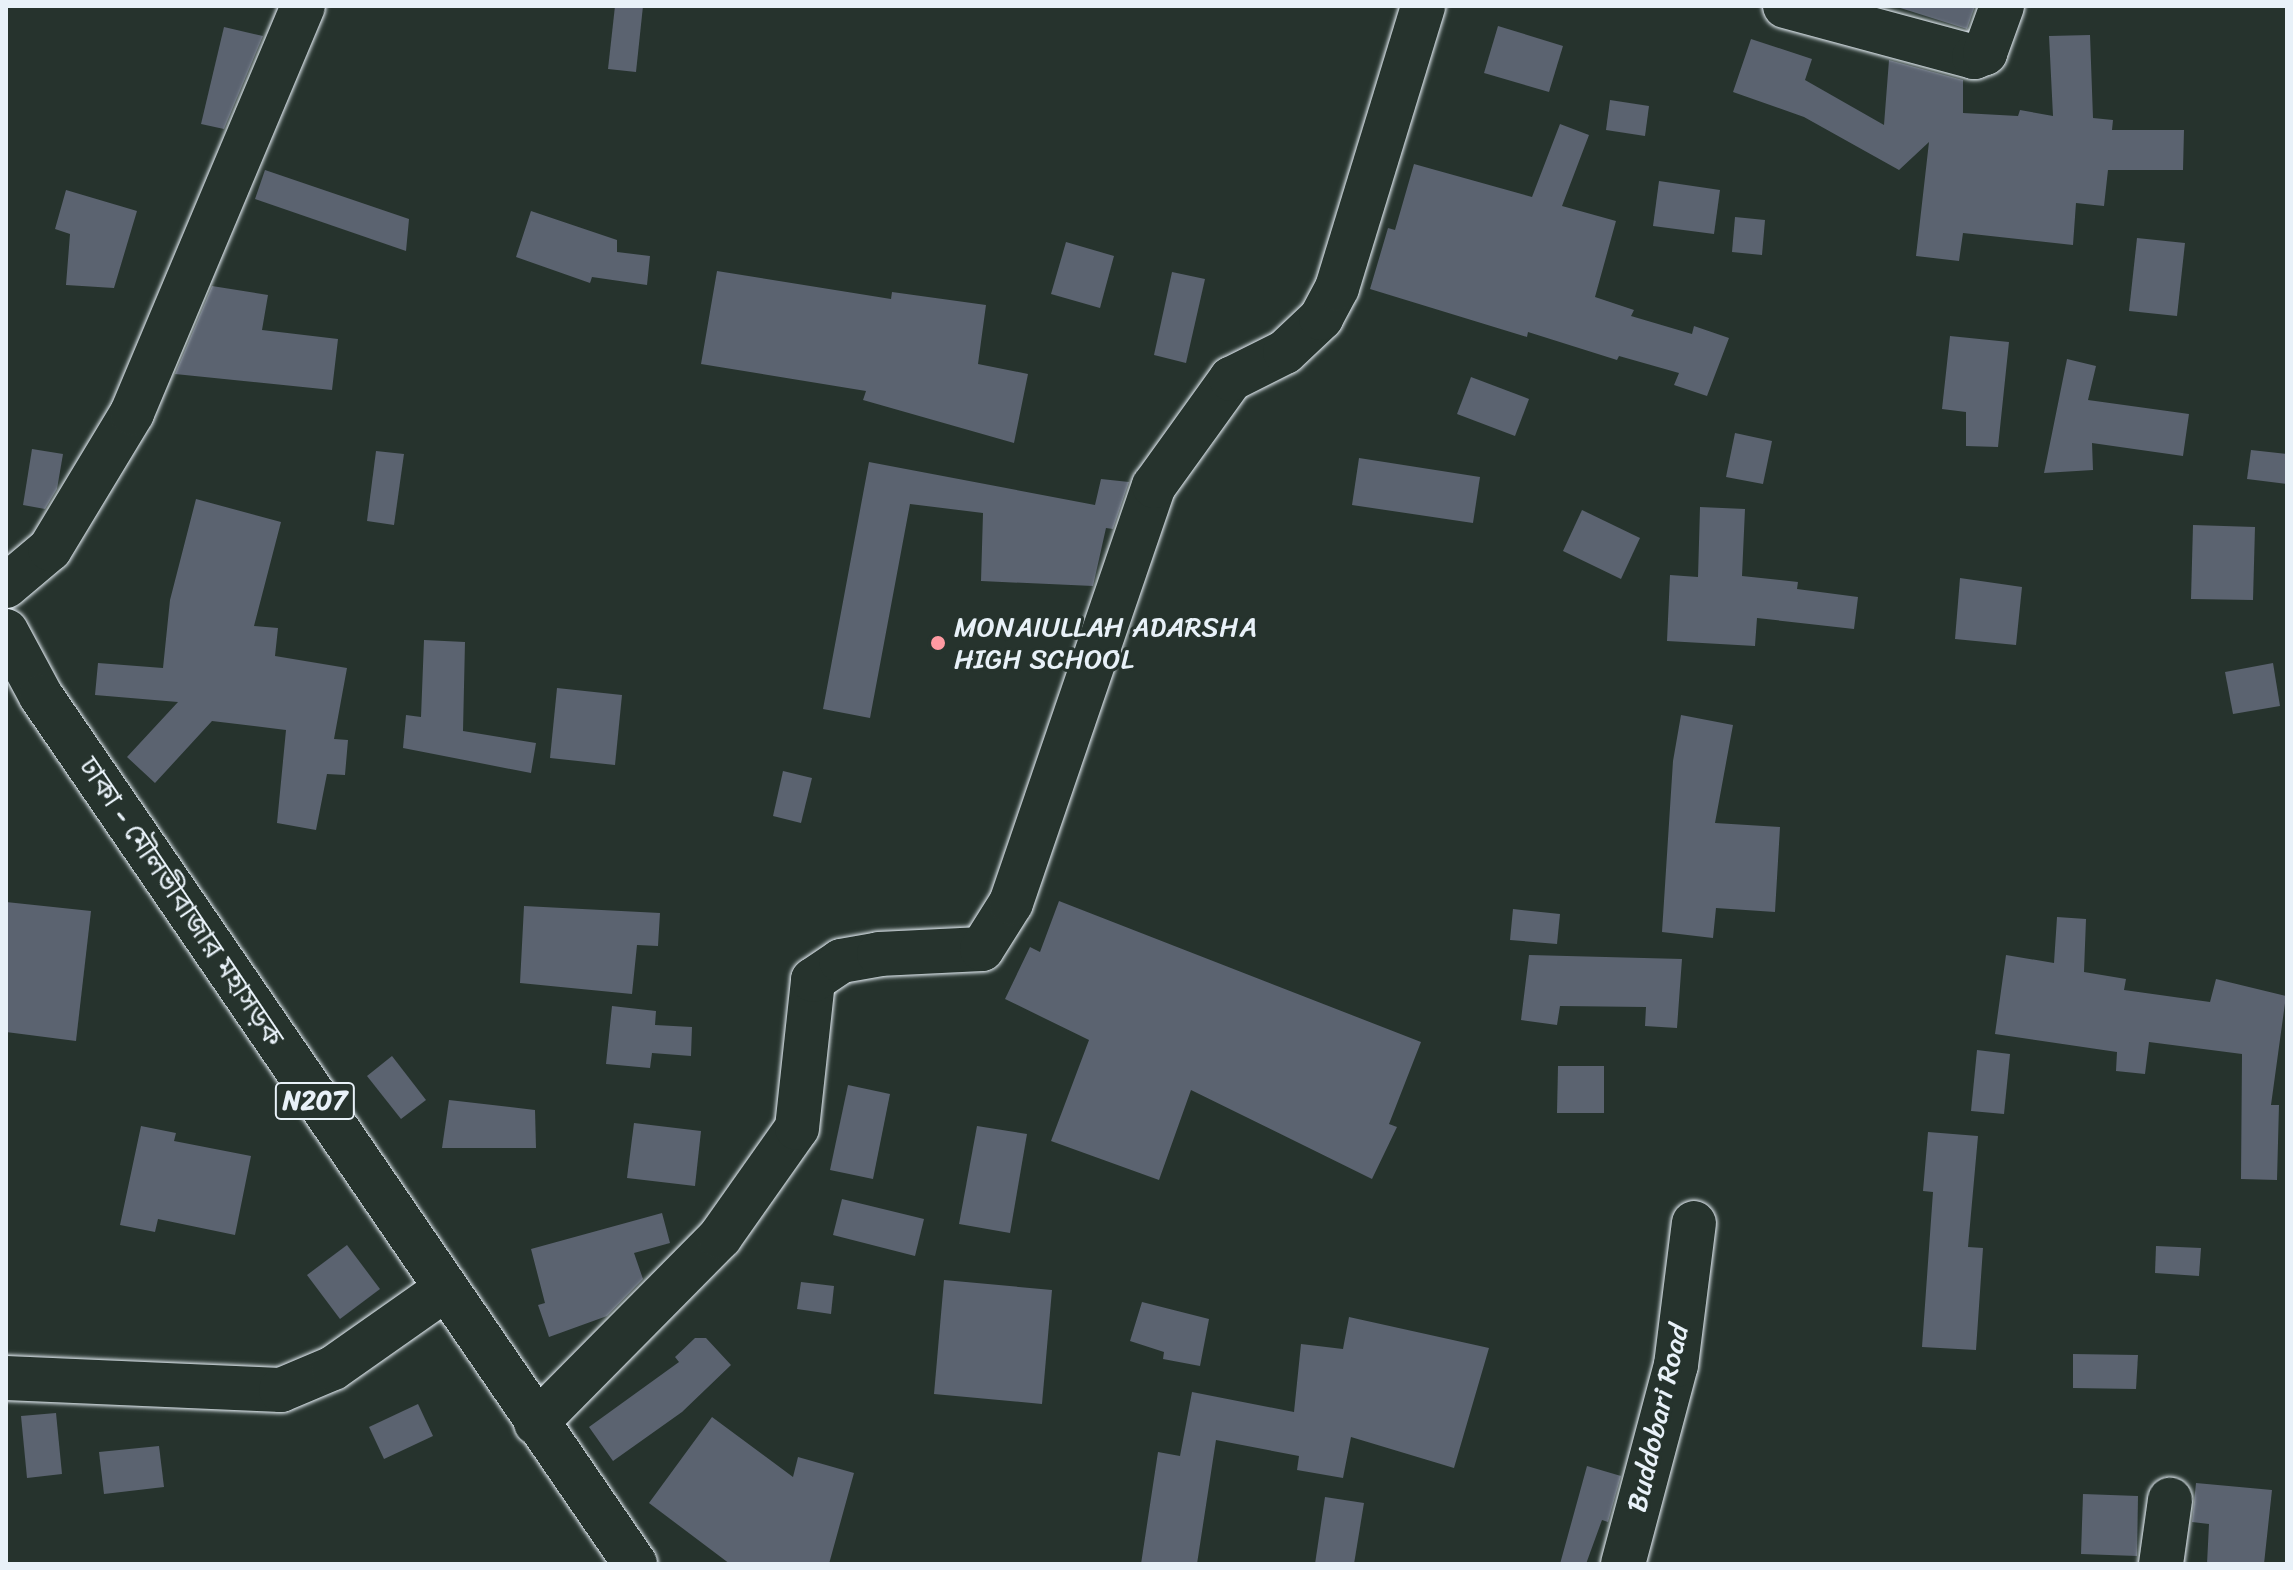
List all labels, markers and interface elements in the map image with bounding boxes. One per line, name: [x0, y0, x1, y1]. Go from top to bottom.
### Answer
place label: MONAIULLAH ADARSHA HIGH SCHOOL: [954, 610, 1254, 676]
marker: MONAIULLAH ADARSHA HIGH SCHOOL: [929, 634, 947, 652]
street label: ঢাকা - মৌলভীবাজার মহাসড়ক: [72, 751, 290, 1053]
road number: N207: [273, 1079, 357, 1123]
street label: Buddobari Road: [1620, 1321, 1696, 1515]

